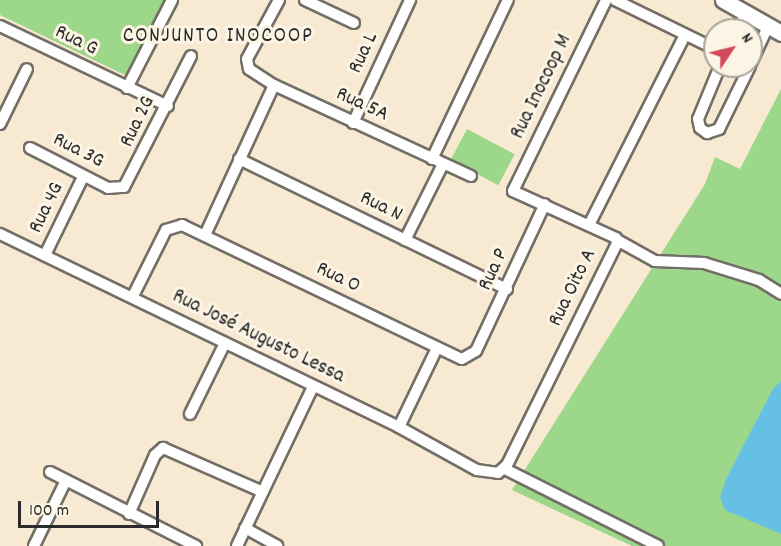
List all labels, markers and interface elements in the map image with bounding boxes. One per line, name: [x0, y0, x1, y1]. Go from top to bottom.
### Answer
north arrow: [703, 18, 763, 78]
street label: Rua G: [50, 20, 102, 62]
district label: CONJUNTO INOCOOP: [123, 24, 313, 50]
street label: Rua L: [344, 28, 384, 78]
text: N: [735, 29, 758, 48]
street label: Rua Inocoop M: [506, 31, 578, 143]
street label: Rua 5A: [332, 82, 392, 128]
street label: Rua 2G: [115, 92, 161, 152]
street label: Rua 3G: [48, 128, 108, 174]
street label: Rua 4G: [24, 179, 70, 237]
street label: Rua N: [356, 186, 406, 228]
street label: Rua P: [473, 245, 515, 295]
street label: Rua Oito A: [543, 245, 603, 331]
street label: Rua O: [312, 257, 364, 299]
street label: Rua José Augusto Lessa: [168, 284, 348, 390]
scale bar: [21, 489, 162, 527]
text: 100 m: [29, 499, 69, 524]

